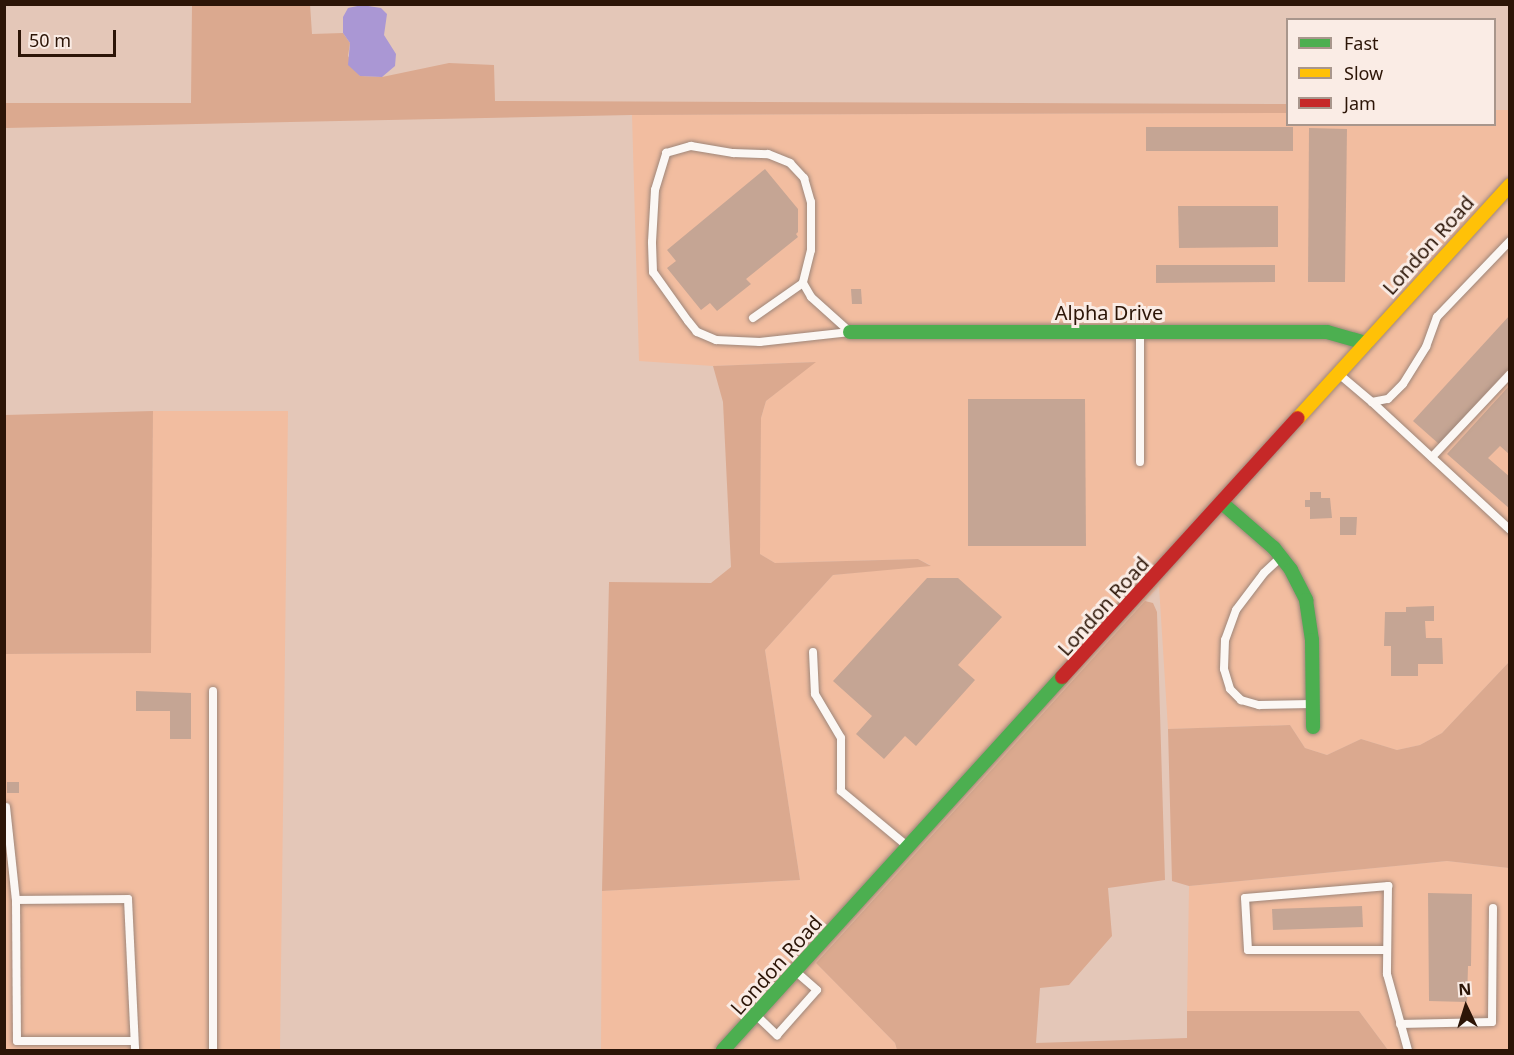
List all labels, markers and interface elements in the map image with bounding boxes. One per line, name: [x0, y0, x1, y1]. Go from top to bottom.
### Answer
scale bar: [21, 18, 118, 56]
legend: [1286, 18, 1496, 126]
text: 50 m: [29, 28, 71, 52]
text: Fast: [1344, 31, 1379, 55]
text: Slow: [1344, 61, 1383, 85]
text: Jam: [1344, 91, 1376, 115]
street label: London Road: [1377, 191, 1479, 299]
street label: Alpha Drive: [1055, 300, 1163, 324]
street label: London Road: [1052, 552, 1154, 660]
street label: London Road: [725, 911, 827, 1019]
north arrow: [1436, 977, 1496, 1037]
text: N: [1457, 978, 1472, 1000]

